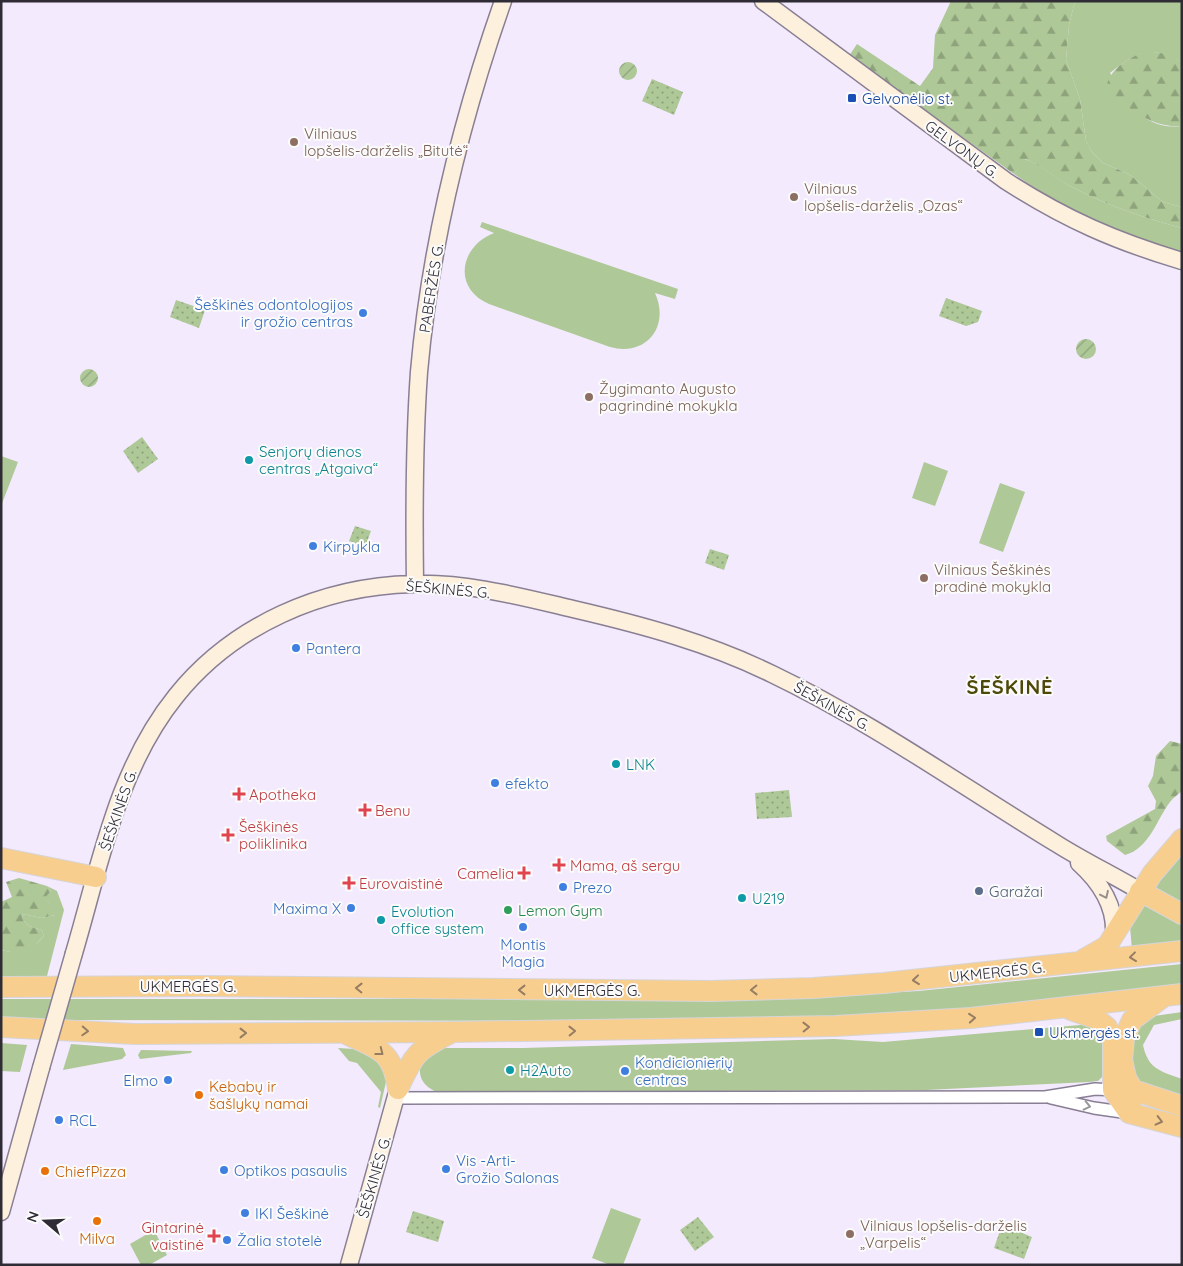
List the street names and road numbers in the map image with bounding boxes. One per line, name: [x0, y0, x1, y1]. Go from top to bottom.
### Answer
street label: GELVONŲ G.: [921, 116, 1003, 182]
street label: PABERŽĖS G.: [415, 242, 447, 334]
street label: ŠEŠKINĖS G.: [405, 576, 491, 602]
street label: ŠEŠKINĖS G.: [790, 677, 874, 735]
street label: ŠEŠKINĖS G.: [95, 767, 141, 853]
street label: UKMERGĖS G.: [948, 958, 1046, 986]
street label: UKMERGĖS G.: [140, 977, 236, 996]
street label: UKMERGĖS G.: [544, 981, 640, 1000]
street label: ŠEŠKINĖS G.: [353, 1134, 395, 1220]

